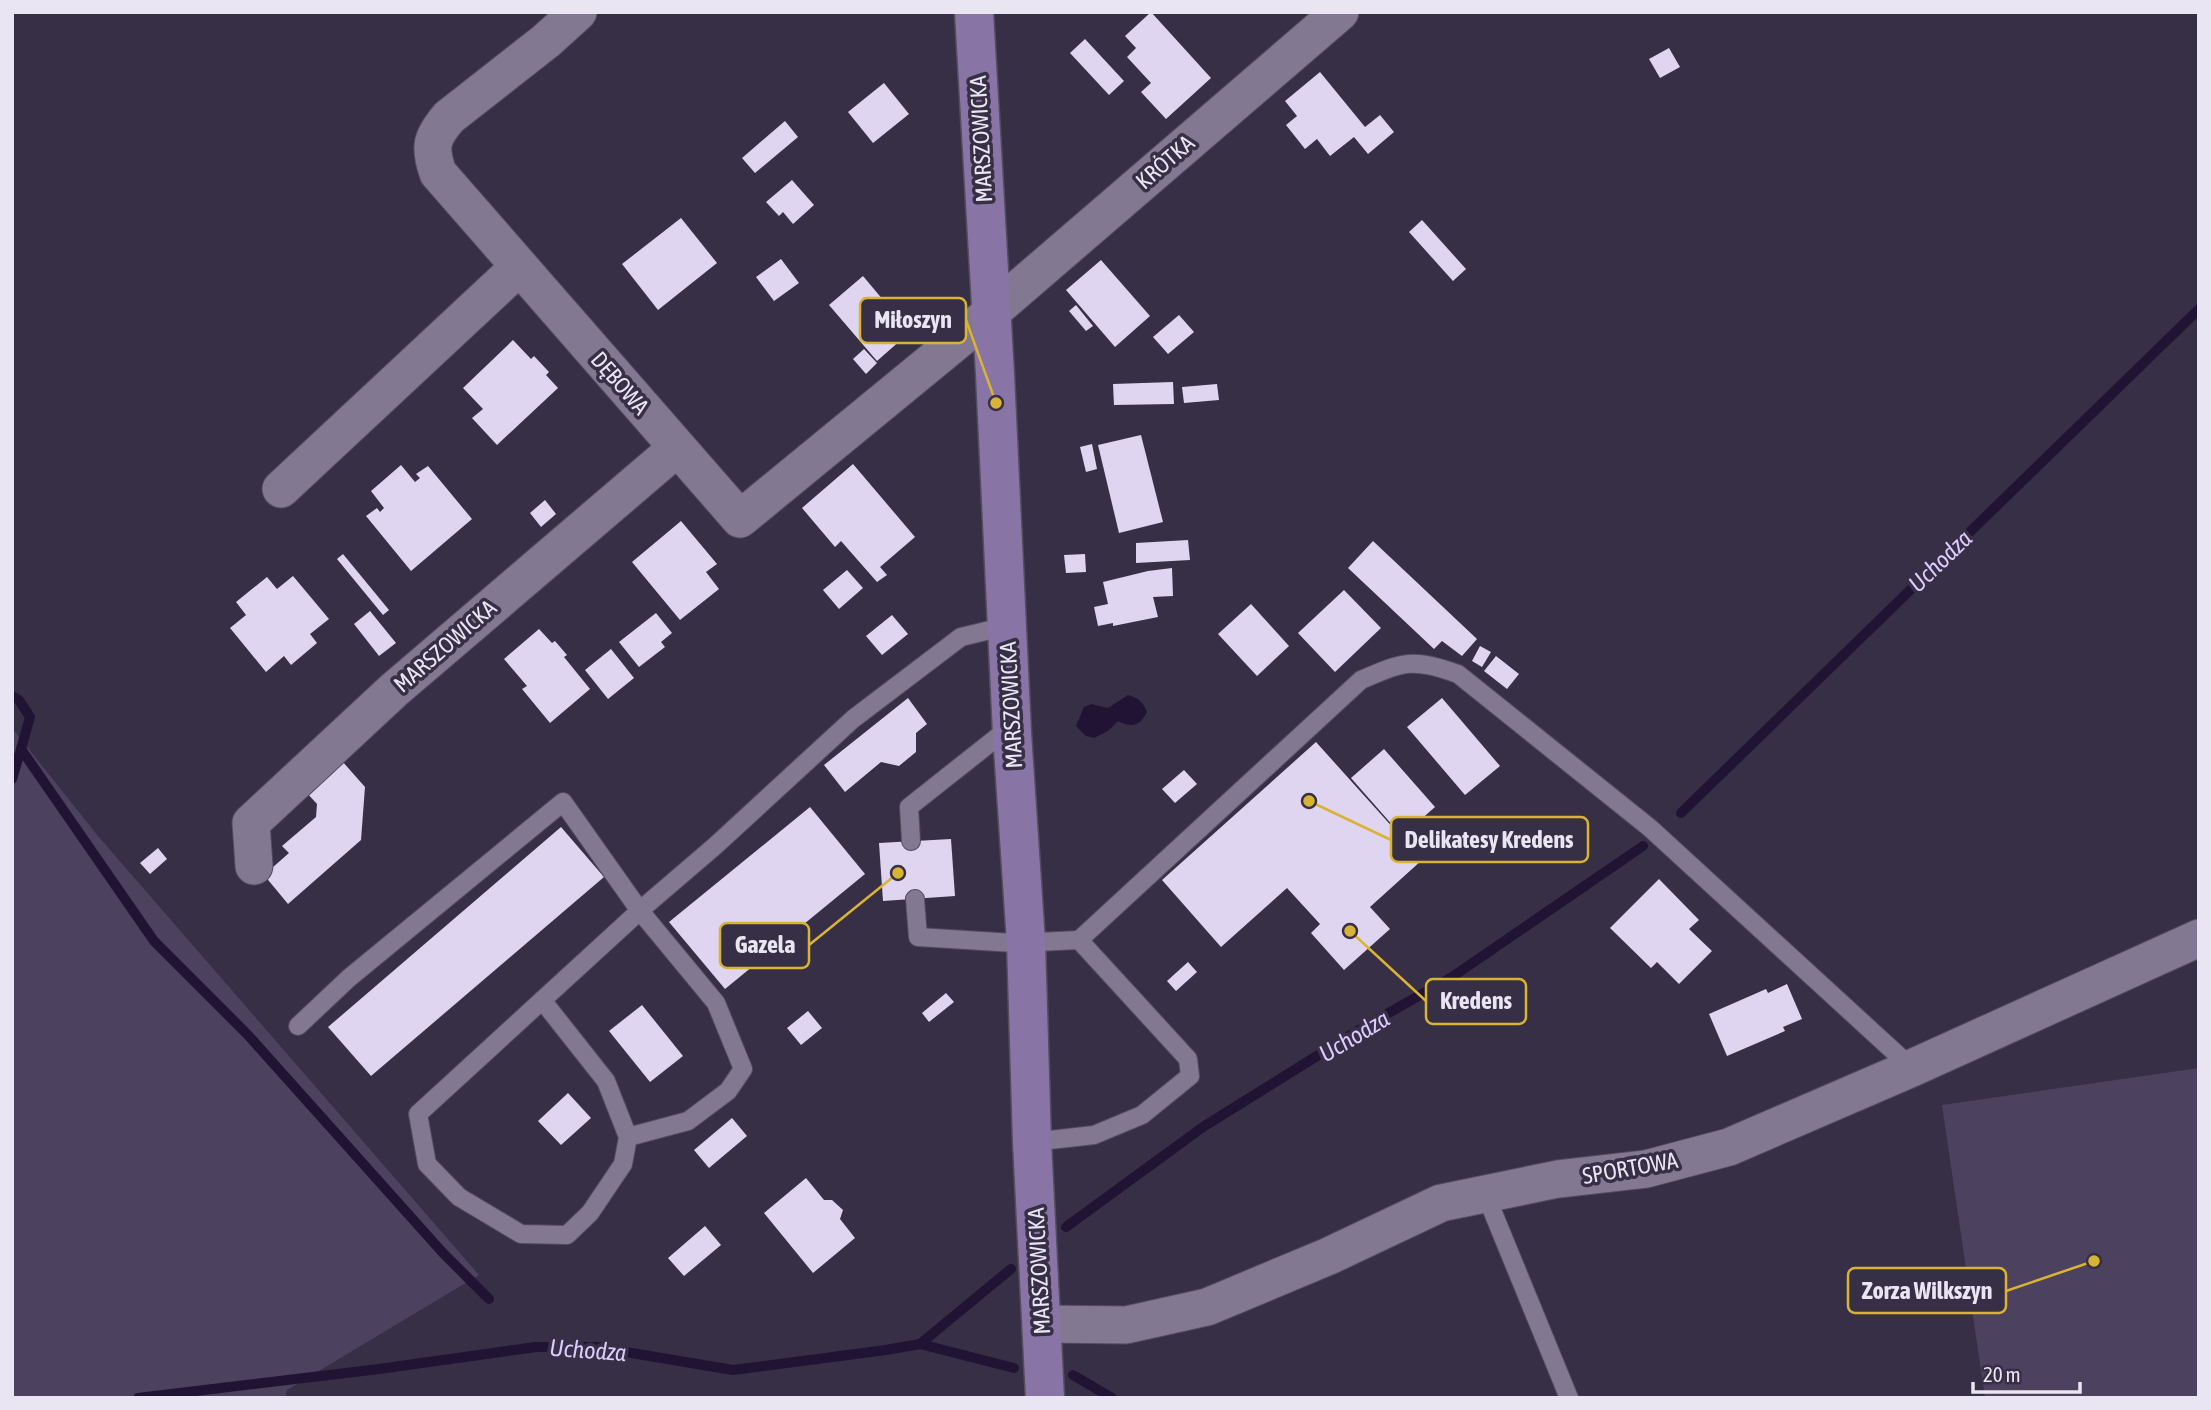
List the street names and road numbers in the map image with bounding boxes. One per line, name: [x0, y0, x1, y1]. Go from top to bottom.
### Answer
street label: MARSZOWICKA: [965, 74, 997, 203]
street label: KRÓTKA: [1131, 129, 1200, 194]
street label: DĘBOWA: [586, 346, 655, 420]
street label: MARSZOWICKA: [389, 594, 502, 697]
street label: MARSZOWICKA: [995, 640, 1027, 769]
street label: SPORTOWA: [1580, 1147, 1680, 1189]
street label: MARSZOWICKA: [1023, 1206, 1055, 1335]

